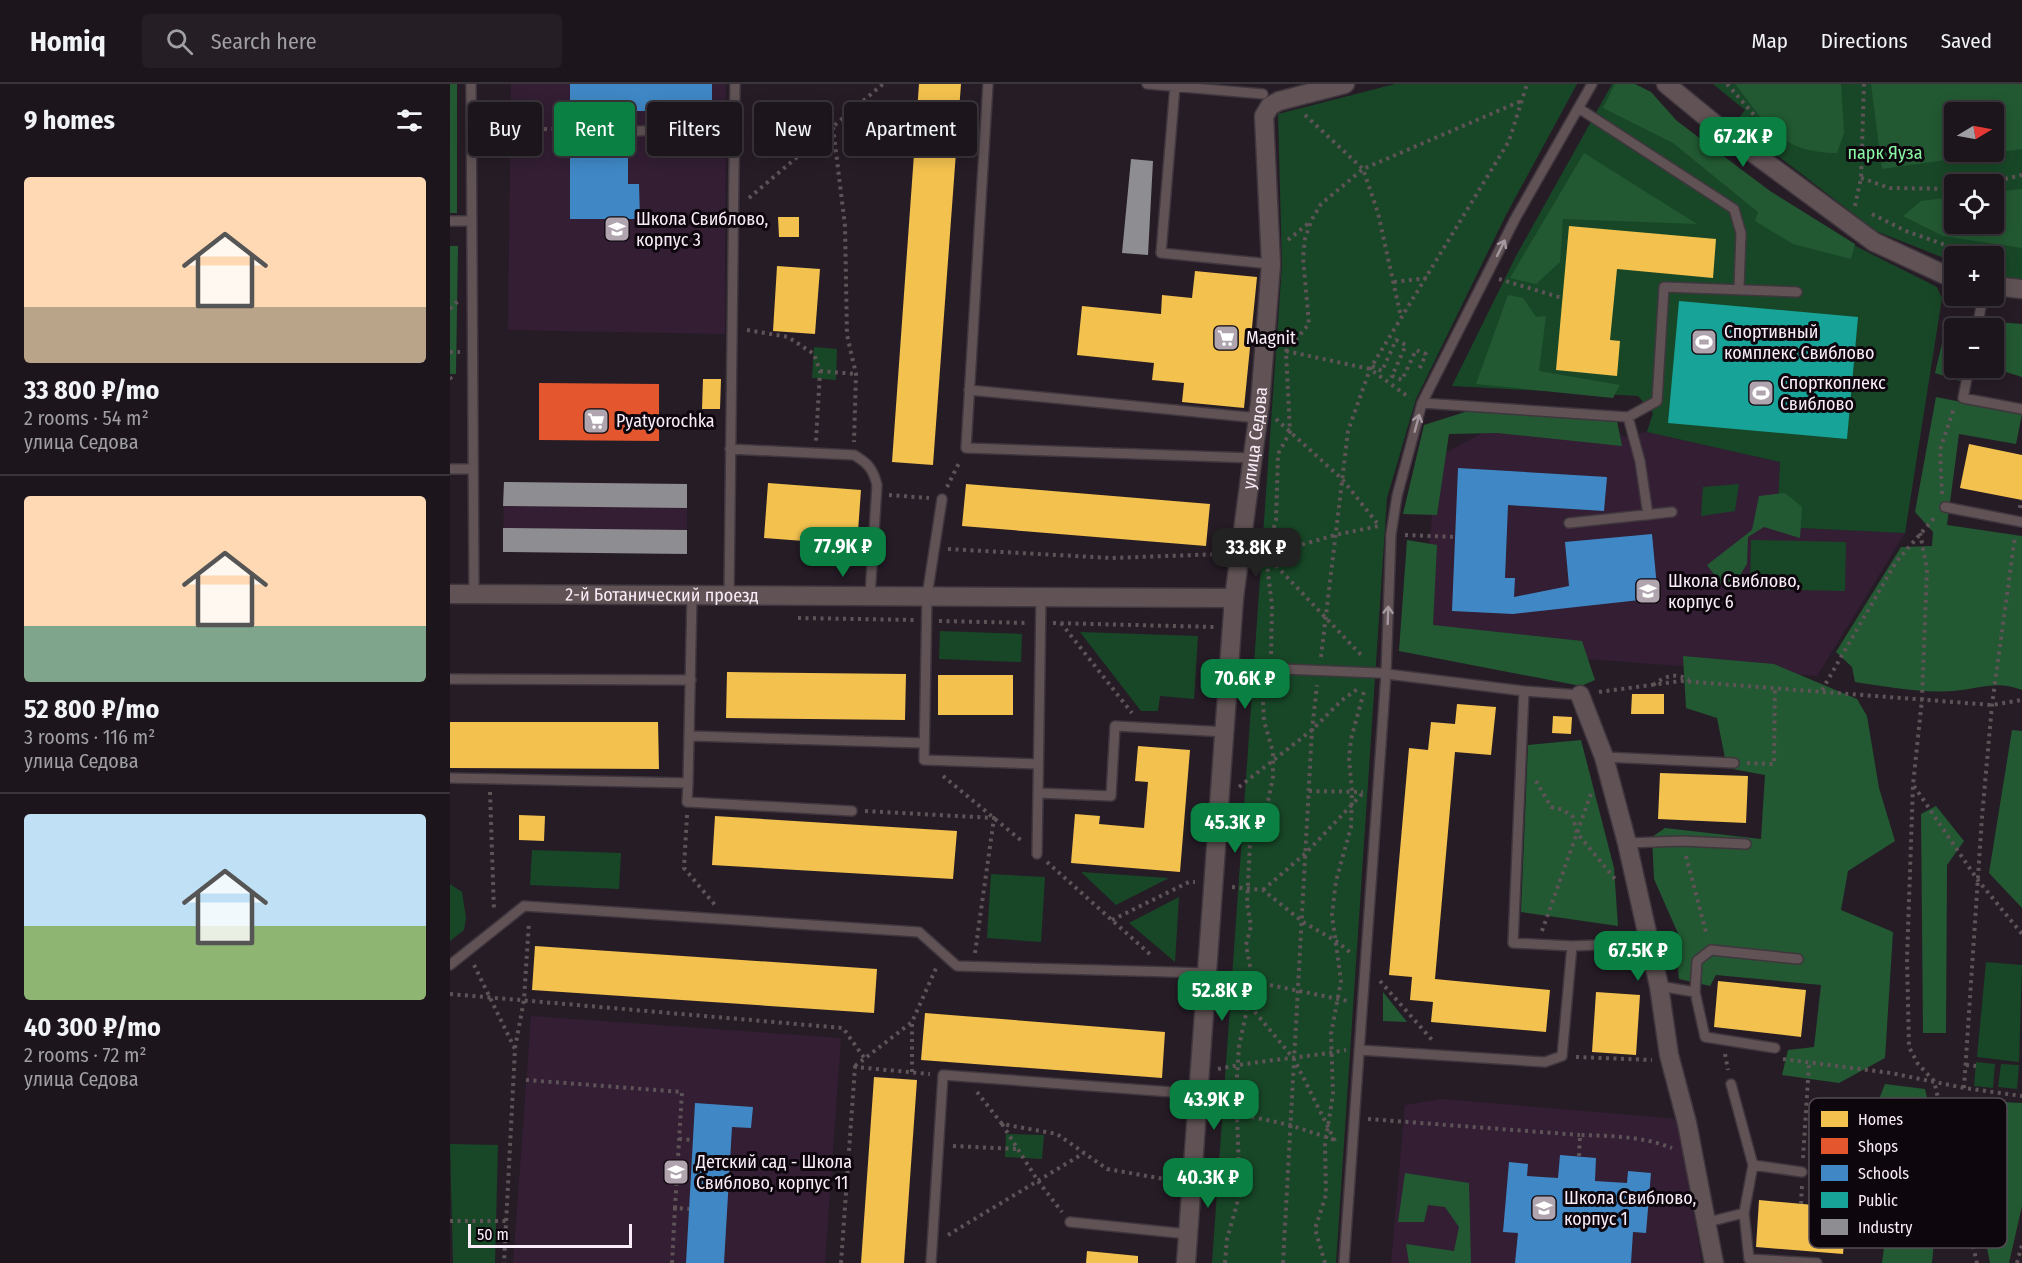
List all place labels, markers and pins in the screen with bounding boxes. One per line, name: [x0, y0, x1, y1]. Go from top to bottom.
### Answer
pin: 67.2K ₽: [1688, 117, 1798, 168]
place label: Школа Свиблово, корпус 3: [636, 208, 768, 251]
school or university icon: Школа Свиблово, корпус 3: [602, 214, 632, 244]
place label: Спортивный комплекс Свиблово: [1724, 321, 1875, 364]
supermarket icon: Magnit: [1211, 323, 1241, 353]
place label: Magnit: [1246, 327, 1296, 349]
sports icon: Спортивный комплекс Свиблово: [1689, 327, 1719, 357]
place label: Спорткоплекс Свиблово: [1780, 372, 1886, 415]
sports icon: Спорткоплекс Свиблово: [1746, 378, 1776, 408]
supermarket icon: Pyatyorochka: [581, 406, 611, 436]
place label: Pyatyorochka: [616, 410, 715, 432]
pin: 77.9K ₽: [788, 527, 898, 578]
pin: 33.8K ₽: [1201, 528, 1311, 579]
place label: Школа Свиблово, корпус 6: [1668, 570, 1800, 613]
school or university icon: Школа Свиблово, корпус 6: [1633, 576, 1663, 606]
pin: 70.6K ₽: [1190, 659, 1300, 710]
pin: 45.3K ₽: [1180, 803, 1290, 854]
pin: 67.5K ₽: [1583, 931, 1693, 982]
pin: 52.8K ₽: [1167, 971, 1277, 1022]
pin: 43.9K ₽: [1159, 1080, 1269, 1131]
place label: Детский сад - Школа Свиблово, корпус 11: [695, 1151, 852, 1194]
school or university icon: Детский сад - Школа Свиблово, корпус 11: [661, 1157, 691, 1187]
pin: 40.3K ₽: [1153, 1158, 1263, 1209]
place label: Школа Свиблово, корпус 1: [1564, 1187, 1696, 1230]
school or university icon: Школа Свиблово, корпус 1: [1529, 1193, 1559, 1223]

